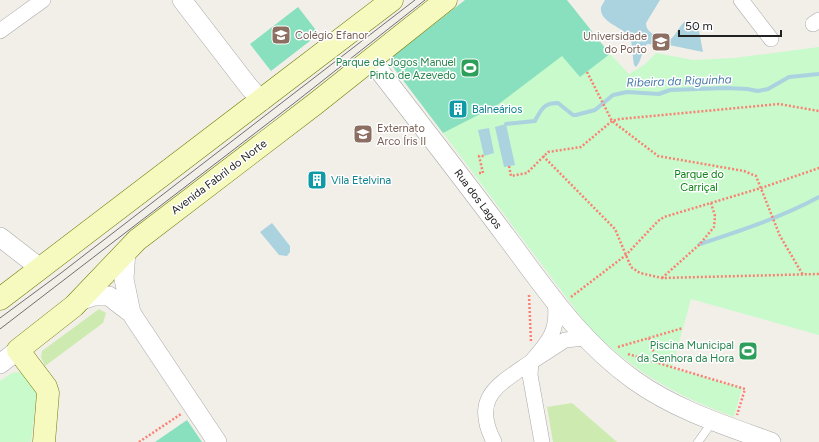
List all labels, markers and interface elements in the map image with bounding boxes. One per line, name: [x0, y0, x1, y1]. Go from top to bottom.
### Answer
scale bar: [679, 12, 781, 38]
text: 50 m: [685, 19, 713, 33]
school or university icon: Colégio Efanor: [270, 24, 292, 46]
place label: Colégio Efanor: [295, 29, 369, 42]
place label: Universidade do Porto: [583, 30, 647, 56]
school or university icon: Universidade do Porto: [650, 31, 672, 53]
place label: Parque de Jogos Manuel Pinto de Azevedo: [336, 56, 456, 82]
sports icon: Parque de Jogos Manuel Pinto de Azevedo: [459, 57, 481, 79]
water label: Ribeira da Riguinha: [626, 72, 732, 90]
building icon: Balneários: [447, 98, 469, 120]
place label: Balneários: [472, 103, 522, 116]
place label: Externato Arco Íris II: [377, 122, 426, 148]
school or university icon: Externato Arco Íris II: [352, 123, 374, 145]
street label: Avenida Fabril do Norte: [169, 137, 269, 217]
street label: Rua dos Lagos: [451, 167, 505, 231]
park label: Parque do Carriçal: [674, 168, 724, 194]
building icon: Vila Etelvina: [306, 169, 328, 191]
place label: Vila Etelvina: [331, 174, 391, 187]
place label: Piscina Municipal da Senhora da Hora: [637, 339, 734, 365]
sports icon: Piscina Municipal da Senhora da Hora: [737, 340, 759, 362]

